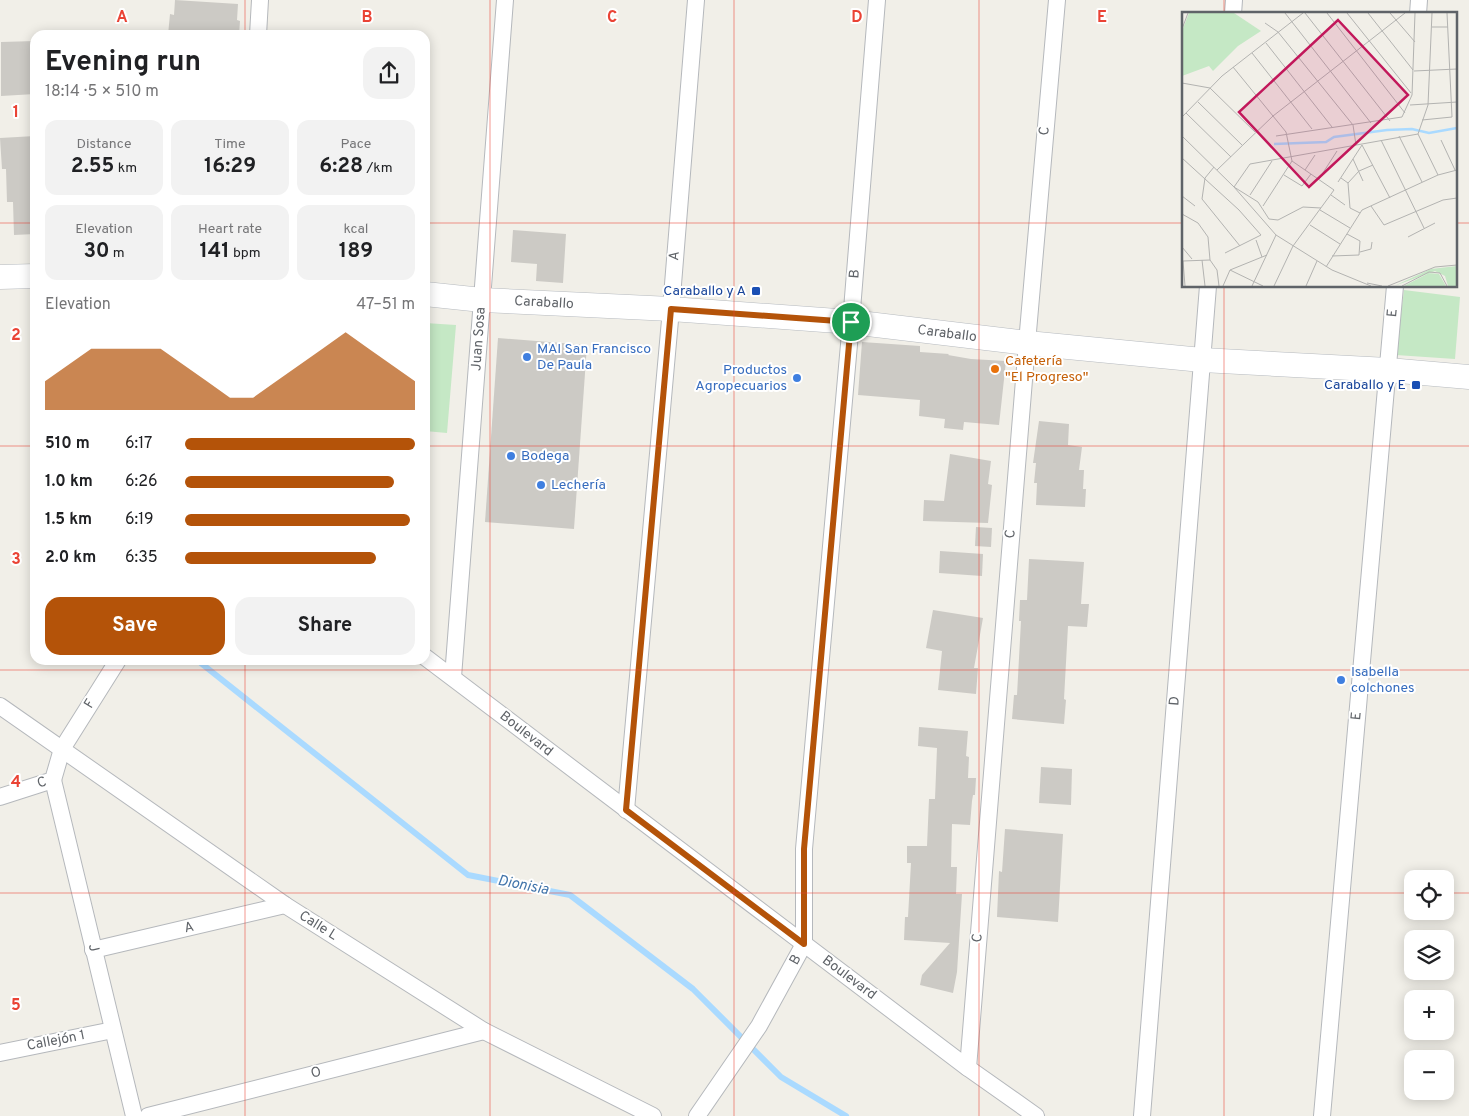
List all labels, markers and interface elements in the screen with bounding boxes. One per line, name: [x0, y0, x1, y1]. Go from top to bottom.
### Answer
text: A: [116, 8, 128, 28]
text: B: [361, 8, 373, 28]
text: C: [607, 8, 617, 28]
text: D: [851, 8, 863, 28]
text: E: [1097, 8, 1107, 28]
inset map: [1182, 12, 1456, 288]
text: Evening run: [45, 45, 201, 81]
button: share: [363, 47, 415, 99]
text: 18:14 · 5 × 510 m: [45, 82, 159, 102]
text: 1: [13, 103, 19, 123]
street label: C: [1036, 126, 1054, 136]
text: Distance: [77, 136, 131, 153]
text: Time: [214, 136, 246, 153]
text: Pace: [341, 136, 371, 153]
text: 2.55: [71, 153, 114, 180]
text: 16:29: [204, 153, 256, 180]
text: 6:28: [319, 153, 363, 180]
text: km: [114, 160, 137, 177]
text: /km: [363, 160, 393, 177]
text: Elevation: [75, 221, 133, 238]
text: Heart rate: [198, 221, 262, 238]
text: kcal: [344, 221, 368, 238]
text: 30: [83, 238, 109, 265]
text: 141: [199, 238, 230, 265]
text: 189: [339, 238, 373, 265]
text: m: [109, 245, 125, 262]
text: bpm: [230, 245, 261, 262]
street label: A: [666, 251, 684, 261]
street label: B: [846, 269, 864, 279]
place label: Caraballo y A: [663, 283, 746, 300]
marker: Caraballo y A: [750, 285, 762, 297]
street label: Caraballo: [514, 293, 574, 313]
text: Elevation: [45, 295, 111, 315]
text: 47–51 m: [356, 295, 415, 315]
pin: [830, 301, 872, 343]
street label: Juan Sosa: [468, 307, 490, 371]
icon: arrive: [837, 308, 865, 336]
street label: E: [1384, 308, 1402, 318]
street label: Caraballo: [916, 322, 978, 346]
text: 2: [11, 326, 21, 346]
place label: MAI San Francisco De Paula: [537, 341, 651, 374]
marker: MAI San Francisco De Paula: [521, 351, 533, 363]
place label: Cafetería "El Progreso": [1005, 353, 1088, 386]
place label: Productos Agropecuarios: [695, 362, 787, 395]
marker: Cafetería "El Progreso": [989, 363, 1001, 375]
marker: Productos Agropecuarios: [791, 372, 803, 384]
place label: Caraballo y E: [1324, 377, 1406, 394]
marker: Caraballo y E: [1410, 379, 1422, 391]
text: 510 m: [45, 434, 90, 454]
text: 6:17: [125, 434, 152, 454]
place label: Bodega: [521, 448, 569, 465]
marker: Bodega: [505, 450, 517, 462]
text: 1.0 km: [45, 472, 93, 492]
text: 6:26: [125, 472, 158, 492]
place label: Lechería: [551, 477, 606, 494]
marker: Lechería: [535, 479, 547, 491]
text: 1.5 km: [45, 510, 92, 530]
text: 6:19: [125, 510, 154, 530]
street label: C: [1002, 529, 1020, 539]
text: 2.0 km: [45, 548, 96, 568]
text: 6:35: [125, 548, 158, 568]
text: 3: [11, 550, 21, 570]
button: Save: [45, 597, 225, 655]
button: Share: [235, 597, 415, 655]
place label: Isabella colchones: [1351, 664, 1414, 697]
marker: Isabella colchones: [1335, 674, 1347, 686]
street label: F: [81, 696, 99, 712]
street label: D: [1166, 696, 1184, 706]
street label: Boulevard: [496, 708, 556, 760]
street label: E: [1348, 711, 1366, 721]
text: 4: [11, 773, 21, 793]
street label: C: [35, 774, 49, 792]
map controls: [1404, 870, 1454, 1100]
button: locate: [1404, 870, 1454, 920]
water label: Dionisia: [496, 872, 550, 900]
street label: Calle L: [296, 908, 341, 945]
street label: A: [182, 919, 196, 937]
button: layers: [1404, 930, 1454, 980]
street label: C: [969, 933, 987, 943]
street label: J: [84, 942, 102, 954]
street label: B: [786, 952, 806, 968]
street label: Boulevard: [819, 952, 879, 1004]
button: +: [1404, 990, 1454, 1040]
text: 5: [11, 996, 21, 1016]
street label: Callejón 1: [25, 1027, 87, 1055]
button: −: [1404, 1050, 1454, 1100]
street label: O: [309, 1064, 323, 1082]

